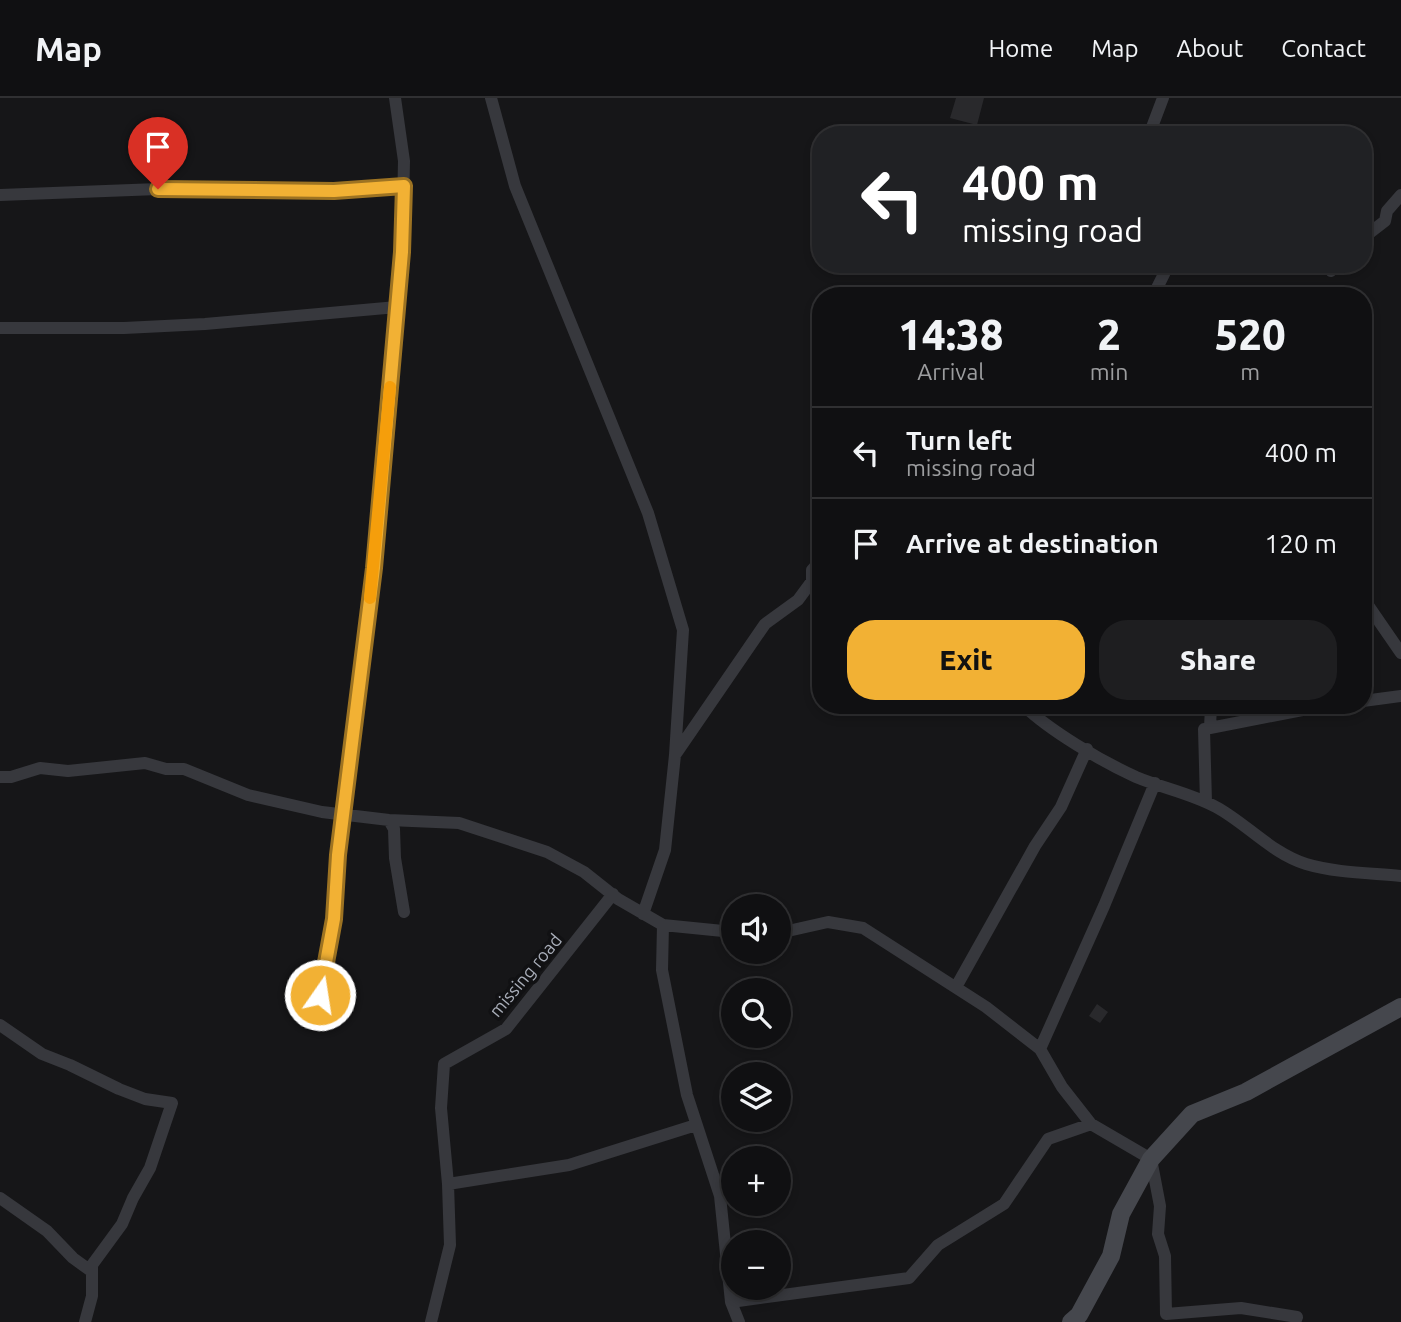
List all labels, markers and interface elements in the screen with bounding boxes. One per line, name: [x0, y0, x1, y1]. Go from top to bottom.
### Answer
text: Map: [35, 30, 102, 67]
text: Home: [988, 35, 1053, 62]
text: Map: [1091, 35, 1138, 62]
text: About: [1176, 35, 1243, 62]
text: Contact: [1281, 35, 1366, 62]
pin: [128, 117, 188, 189]
icon: arrive: [139, 128, 177, 166]
icon: left: [847, 154, 938, 245]
text: 400 m: [962, 154, 1099, 209]
text: missing road: [962, 212, 1143, 248]
text: 14:38: [898, 311, 1003, 358]
text: 2: [1097, 311, 1121, 358]
text: 520: [1215, 311, 1286, 358]
text: Arrival: [917, 359, 984, 384]
text: min: [1090, 359, 1128, 384]
text: m: [1240, 359, 1260, 384]
text: Turn left: [906, 426, 1012, 455]
icon: left: [847, 434, 885, 472]
text: 400 m: [1265, 438, 1337, 467]
text: missing road: [906, 455, 1036, 480]
icon: arrive: [847, 525, 885, 563]
text: Arrive at destination: [906, 529, 1159, 558]
text: 120 m: [1265, 529, 1337, 558]
button: Exit: [847, 620, 1085, 700]
button: Share: [1099, 620, 1337, 700]
map controls: [721, 894, 791, 1300]
button: sound: [721, 894, 791, 964]
street label: missing road: [485, 930, 565, 1020]
position arrow: [283, 958, 357, 1032]
button: search: [721, 978, 791, 1048]
button: layers: [721, 1062, 791, 1132]
button: +: [721, 1146, 791, 1216]
button: −: [721, 1230, 791, 1300]

